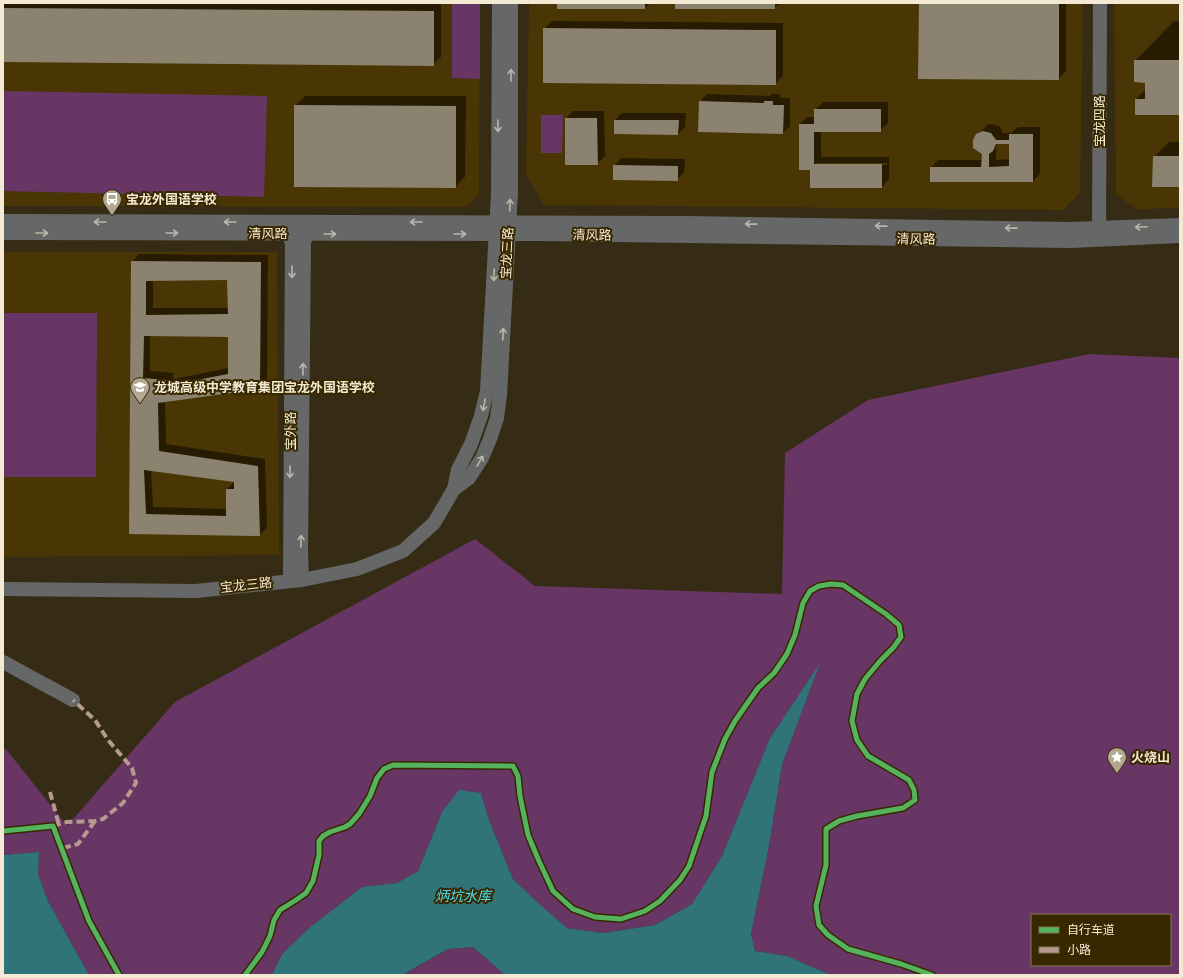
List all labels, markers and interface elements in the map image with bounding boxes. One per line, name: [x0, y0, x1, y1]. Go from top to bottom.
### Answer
one-way arrow: [507, 69, 515, 82]
street label: 宝龙四路: [1091, 95, 1108, 147]
one-way arrow: [494, 119, 502, 132]
bus stop icon: 宝龙外国语学校: [101, 188, 123, 216]
place label: 宝龙外国语学校: [126, 191, 217, 208]
one-way arrow: [506, 199, 514, 212]
one-way arrow: [94, 218, 107, 226]
one-way arrow: [224, 218, 237, 226]
one-way arrow: [410, 218, 423, 226]
one-way arrow: [745, 220, 758, 228]
one-way arrow: [875, 222, 888, 230]
one-way arrow: [1005, 224, 1018, 232]
one-way arrow: [1135, 224, 1148, 231]
street label: 清风路: [248, 225, 288, 242]
street label: 清风路: [572, 226, 612, 244]
street label: 宝龙三路: [497, 227, 517, 279]
one-way arrow: [35, 229, 48, 237]
one-way arrow: [165, 229, 178, 237]
one-way arrow: [323, 230, 336, 238]
one-way arrow: [453, 230, 466, 238]
street label: 清风路: [896, 230, 936, 248]
one-way arrow: [288, 265, 295, 278]
one-way arrow: [490, 268, 497, 281]
one-way arrow: [500, 328, 507, 341]
one-way arrow: [299, 363, 307, 376]
school or university icon: 龙城高级中学教育集团宝龙外国语学校: [129, 376, 151, 404]
place label: 龙城高级中学教育集团宝龙外国语学校: [154, 379, 375, 396]
one-way arrow: [479, 398, 487, 411]
street label: 宝外路: [282, 411, 299, 451]
one-way arrow: [476, 455, 484, 467]
one-way arrow: [286, 465, 294, 478]
one-way arrow: [297, 535, 305, 548]
street label: 宝龙三路: [219, 574, 273, 596]
place icon: 火烧山: [1106, 746, 1128, 774]
place label: 火烧山: [1131, 749, 1170, 766]
water label: 炳坑水库: [435, 887, 493, 905]
legend: [1031, 914, 1171, 966]
text: 自行车道: [1067, 922, 1115, 937]
text: 小路: [1067, 942, 1091, 957]

